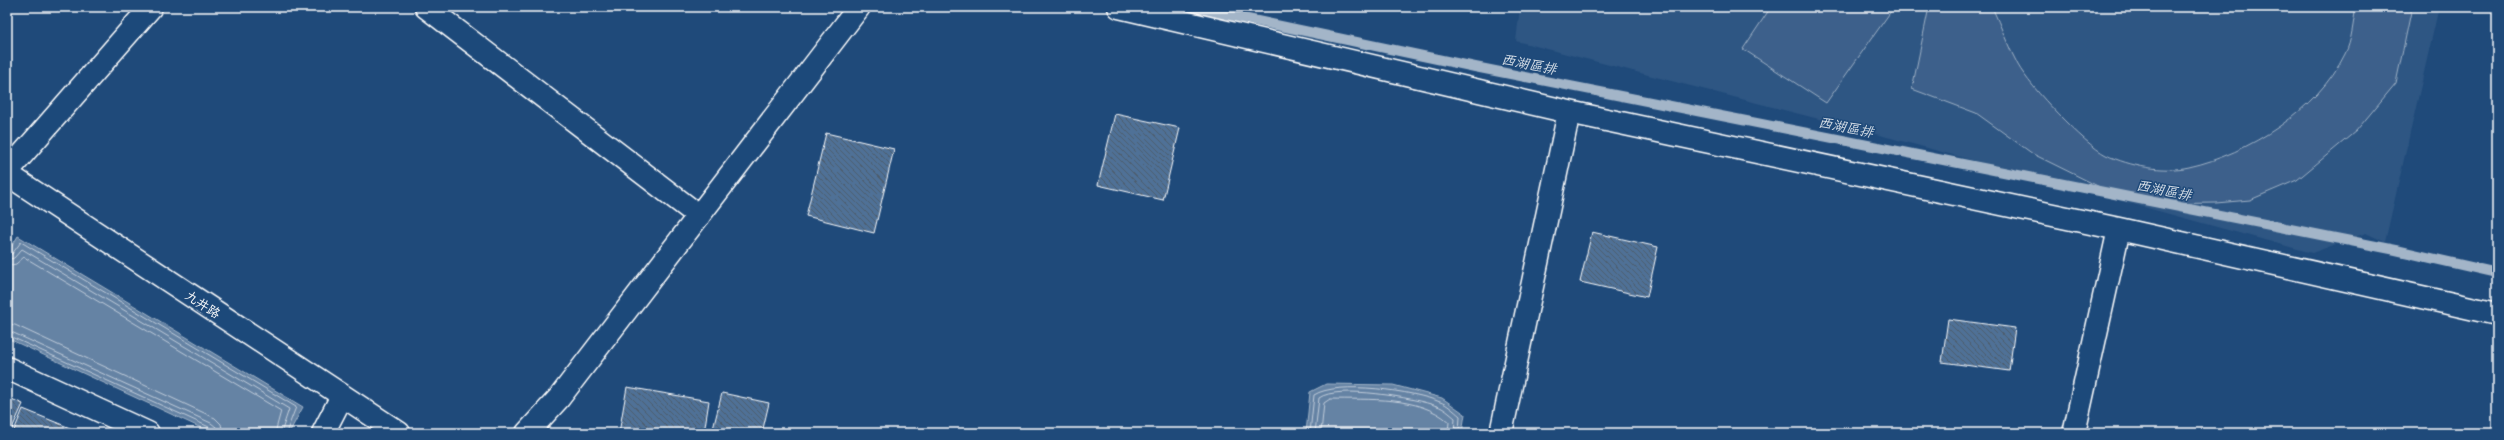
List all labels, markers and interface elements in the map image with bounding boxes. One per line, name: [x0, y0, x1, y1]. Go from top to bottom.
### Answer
water label: 西湖區排: [1499, 50, 1560, 82]
water label: 西湖區排: [1816, 113, 1877, 145]
water label: 西湖區排: [2134, 176, 2195, 208]
street label: 九井路: [181, 287, 224, 324]

